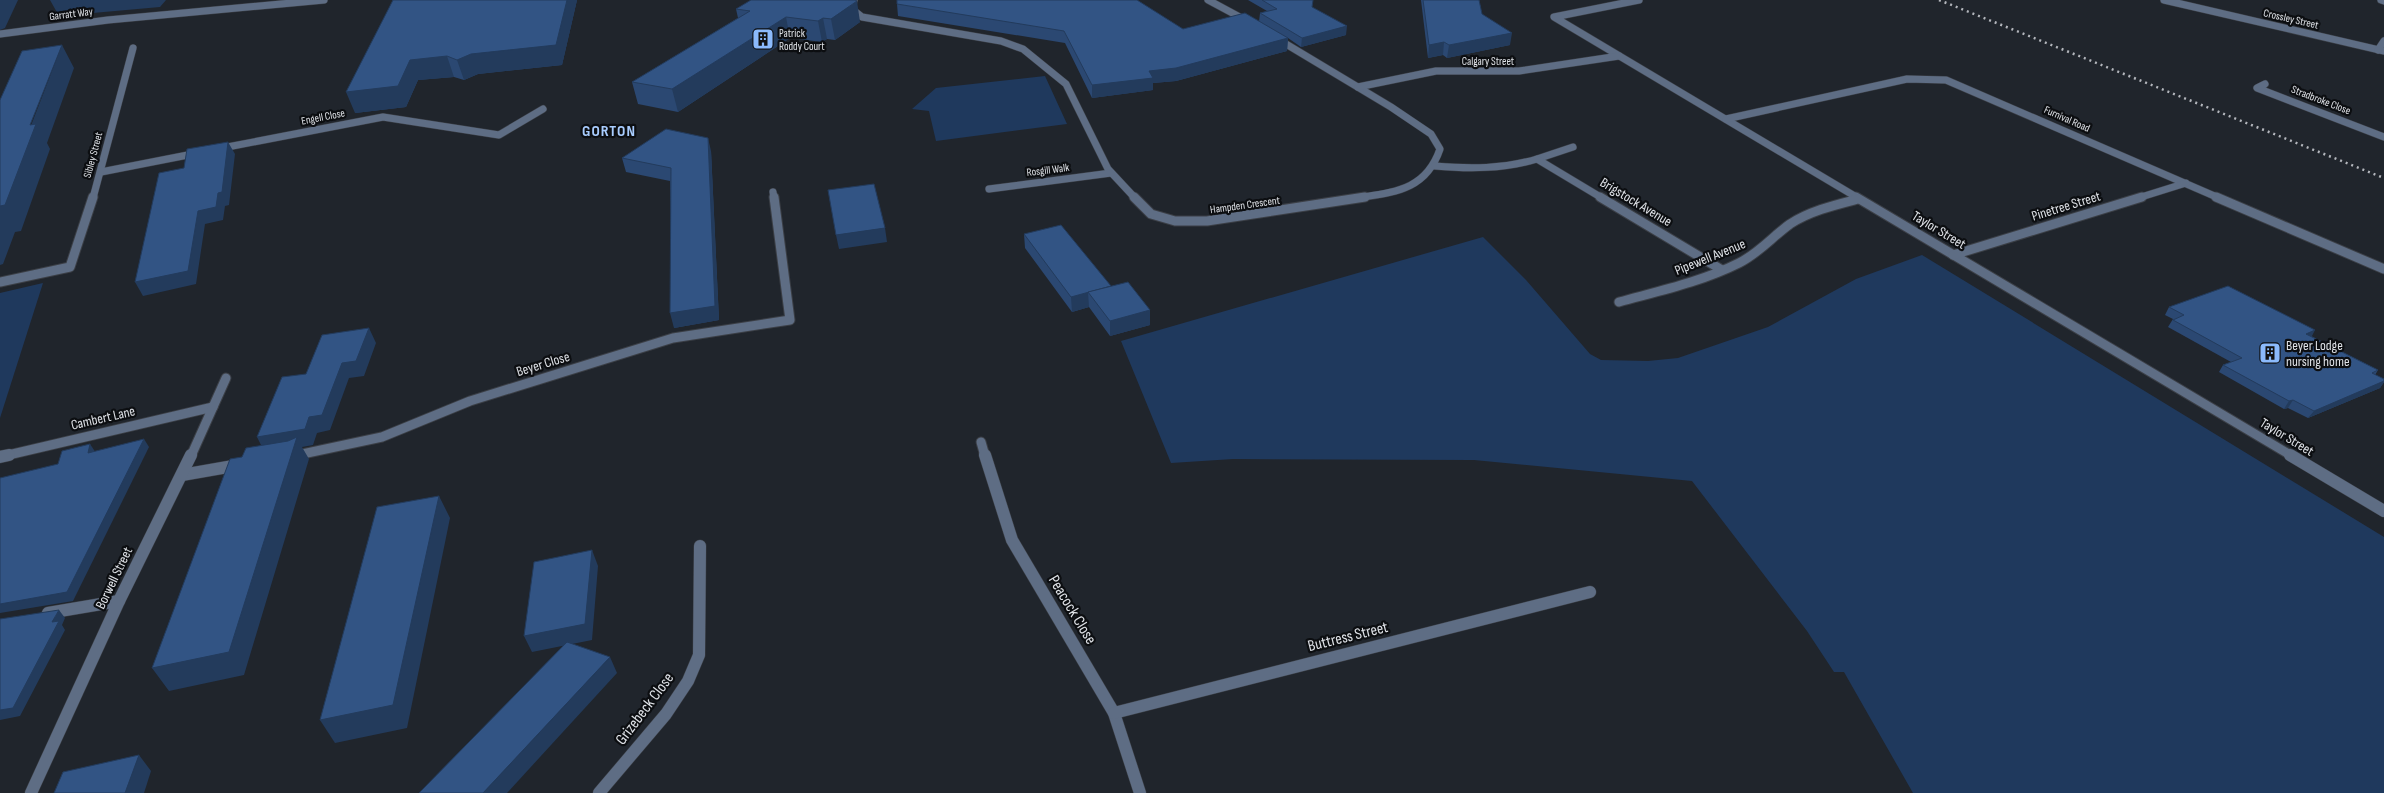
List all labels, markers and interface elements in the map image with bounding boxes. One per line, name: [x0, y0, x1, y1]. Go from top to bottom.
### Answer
street label: Garratt Way: [48, 5, 94, 23]
street label: Crossley Street: [2262, 6, 2320, 32]
building icon: Patrick Roddy Court: [751, 27, 775, 51]
place label: Patrick Roddy Court: [779, 27, 825, 53]
street label: Calgary Street: [1462, 55, 1515, 68]
street label: Stradbroke Close: [2289, 83, 2353, 117]
street label: Furnival Road: [2042, 103, 2092, 135]
street label: Engell Close: [300, 106, 346, 128]
district label: GORTON: [582, 122, 636, 141]
street label: Sibley Street: [81, 130, 106, 179]
street label: Rosgill Walk: [1026, 161, 1071, 179]
street label: Brigstock Avenue: [1597, 174, 1675, 230]
street label: Pinetree Street: [2029, 187, 2103, 225]
street label: Hampden Crescent: [1209, 194, 1281, 216]
street label: Taylor Street: [1909, 207, 1969, 253]
street label: Pipewell Avenue: [1672, 235, 1748, 279]
place label: Beyer Lodge nursing home: [2286, 337, 2350, 370]
building icon: Beyer Lodge nursing home: [2258, 341, 2282, 365]
street label: Beyer Close: [514, 348, 572, 380]
street label: Cambert Lane: [69, 402, 137, 434]
street label: Taylor Street: [2257, 414, 2317, 460]
street label: Borwell Street: [92, 544, 136, 612]
street label: Peacock Close: [1044, 572, 1100, 648]
street label: Buttress Street: [1306, 618, 1390, 656]
street label: Grizebeck Close: [612, 669, 678, 749]

